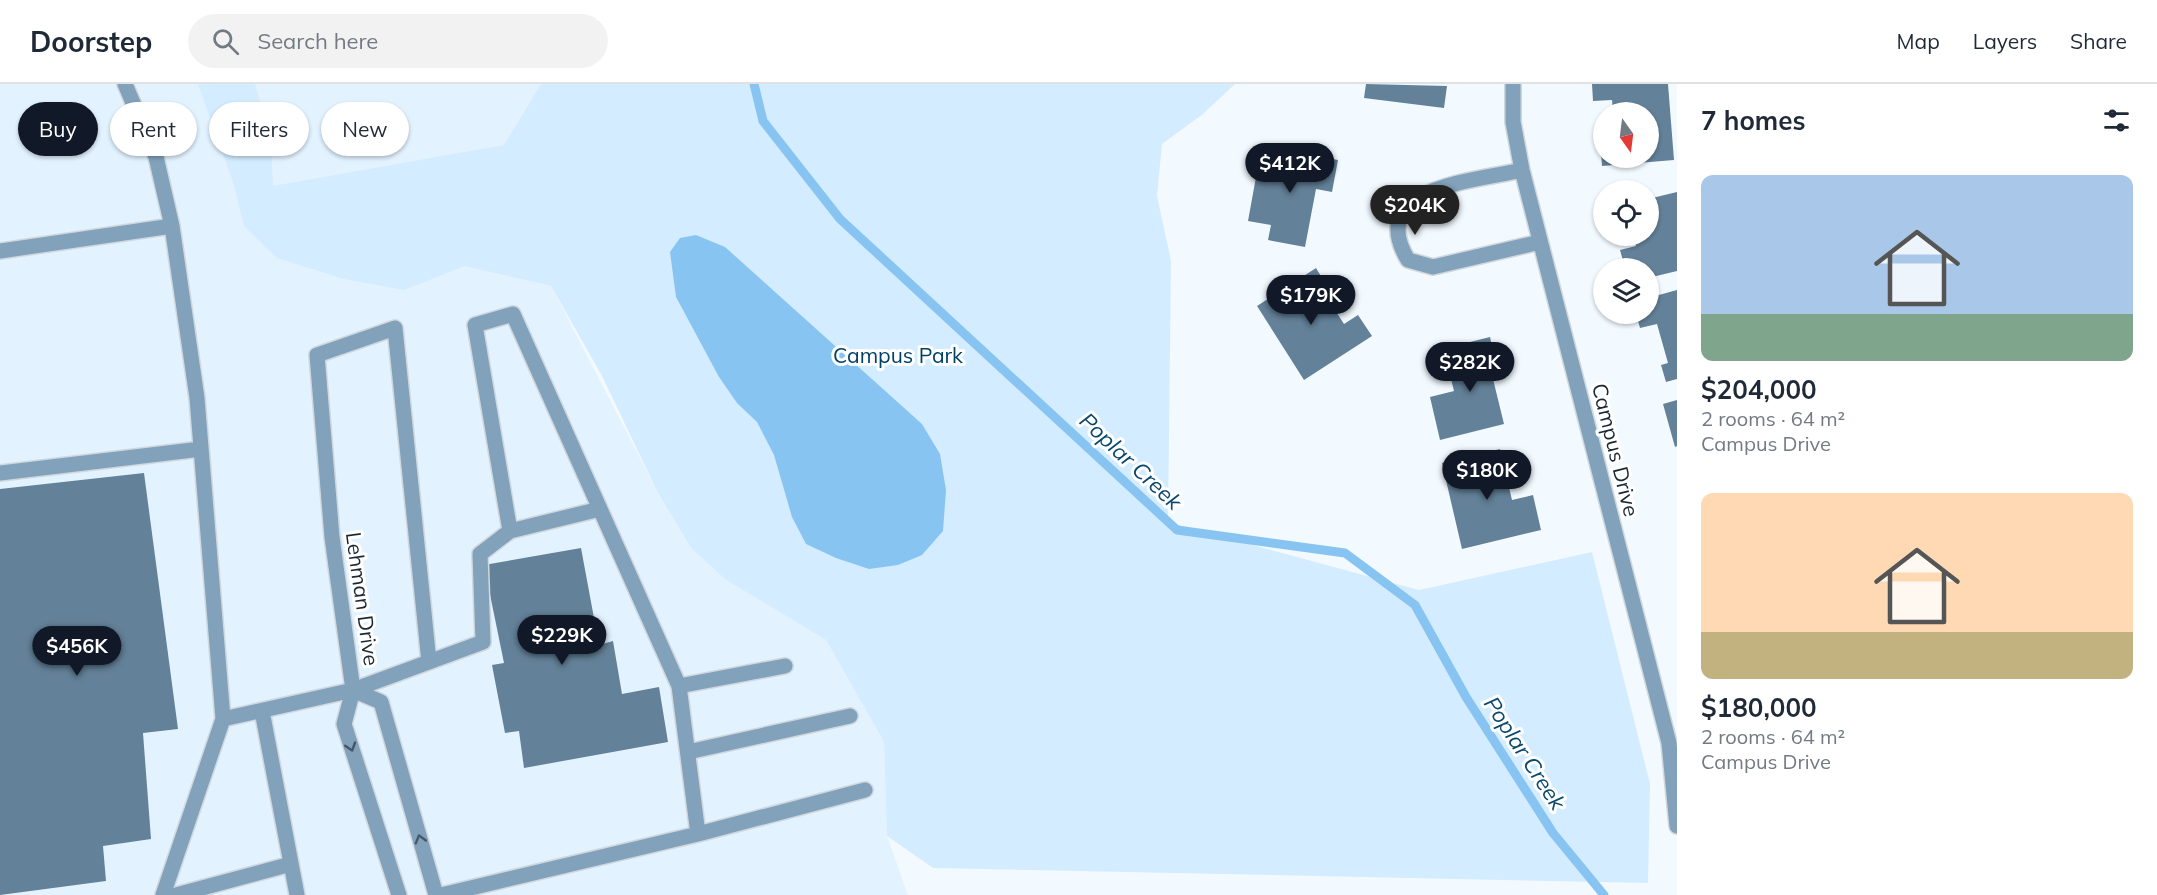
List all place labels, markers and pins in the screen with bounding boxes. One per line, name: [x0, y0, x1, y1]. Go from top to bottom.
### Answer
pin: $412K: [1248, 143, 1332, 194]
pin: $204K: [1373, 185, 1457, 236]
pin: $179K: [1269, 275, 1353, 326]
pin: $282K: [1428, 342, 1512, 393]
pin: $180K: [1445, 450, 1529, 501]
pin: $229K: [520, 615, 604, 666]
pin: $456K: [35, 626, 119, 677]

